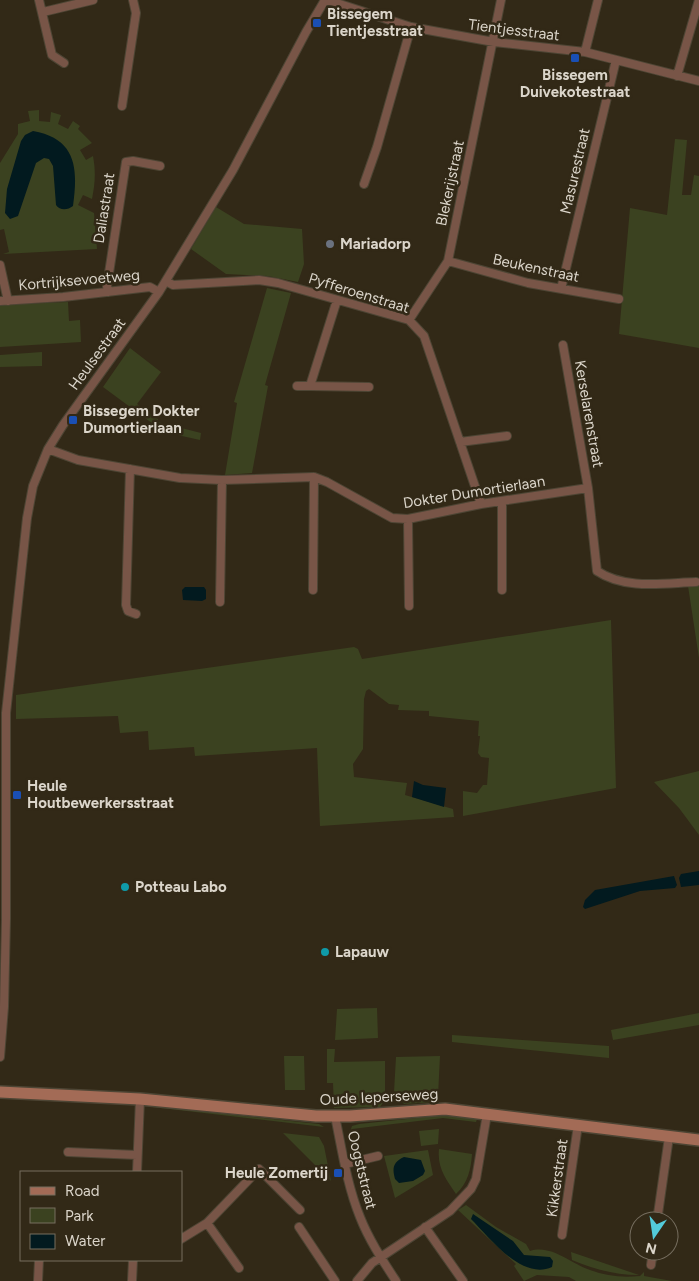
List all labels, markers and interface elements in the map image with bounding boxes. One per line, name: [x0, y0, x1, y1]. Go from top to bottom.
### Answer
place label: Bissegem Tientjesstraat: [327, 5, 423, 40]
street label: Tientjesstraat: [467, 15, 561, 45]
marker: Bissegem Tientjesstraat: [311, 17, 323, 29]
marker: Bissegem Duivekotestraat: [569, 52, 581, 64]
place label: Bissegem Duivekotestraat: [520, 66, 630, 101]
street label: Masurestraat: [556, 126, 594, 216]
street label: Blekerijstraat: [432, 138, 468, 228]
street label: Daliastraat: [90, 171, 119, 245]
place label: Mariadorp: [340, 235, 411, 253]
marker: Mariadorp: [324, 238, 336, 250]
street label: Beukenstraat: [491, 250, 581, 286]
street label: Kortrijksevoetweg: [17, 266, 141, 294]
street label: Pyfferoenstraat: [306, 269, 412, 317]
street label: Heulsestraat: [65, 314, 129, 394]
street label: Kerselarenstraat: [571, 359, 607, 469]
place label: Bissegem Dokter Dumortierlaan: [83, 402, 200, 437]
marker: Bissegem Dokter Dumortierlaan: [67, 414, 79, 426]
street label: Dokter Dumortierlaan: [402, 472, 546, 512]
place label: Heule Houtbewerkersstraat: [27, 777, 174, 812]
marker: Heule Houtbewerkersstraat: [11, 789, 23, 801]
place label: Potteau Labo: [135, 878, 227, 896]
marker: Potteau Labo: [119, 881, 131, 893]
place label: Lapauw: [335, 943, 390, 961]
marker: Lapauw: [319, 946, 331, 958]
street label: Oude Ieperseweg: [319, 1085, 439, 1109]
street label: Oogststraat: [344, 1129, 381, 1212]
street label: Kikkerstraat: [543, 1137, 571, 1218]
place label: Heule Zomertij: [225, 1164, 328, 1182]
marker: Heule Zomertij: [332, 1167, 344, 1179]
legend: [20, 1171, 182, 1261]
text: Road: [65, 1182, 100, 1200]
text: Park: [65, 1207, 94, 1225]
north arrow: [629, 1211, 679, 1261]
text: Water: [65, 1232, 105, 1250]
text: N: [644, 1239, 658, 1258]

